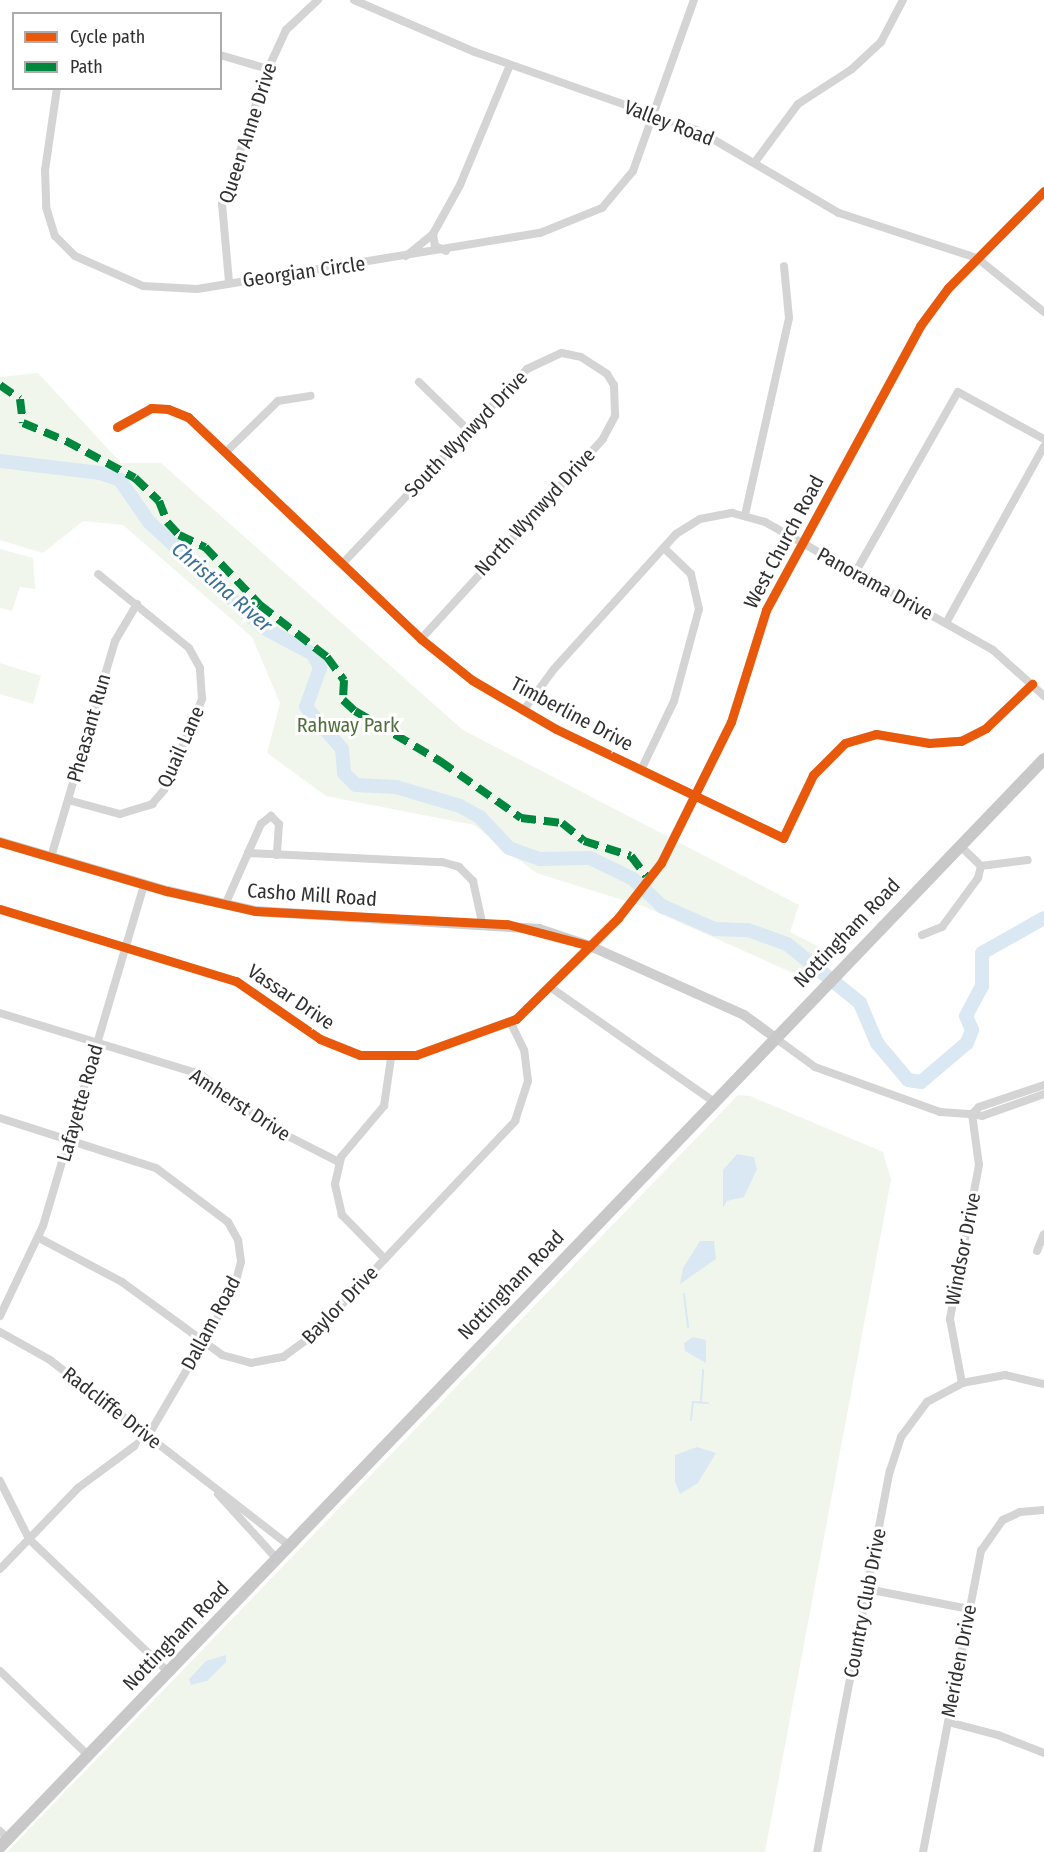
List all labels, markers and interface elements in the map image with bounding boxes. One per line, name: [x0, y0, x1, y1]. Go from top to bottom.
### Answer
legend: [12, 12, 222, 90]
text: Cycle path: [70, 26, 145, 48]
text: Path: [70, 56, 103, 78]
street label: Queen Anne Drive: [214, 60, 282, 206]
street label: Valley Road: [621, 95, 717, 151]
street label: Georgian Circle: [241, 252, 367, 292]
street label: South Wynwyd Drive: [399, 366, 533, 502]
street label: North Wynwyd Drive: [470, 443, 600, 581]
street label: West Church Road: [739, 471, 829, 613]
water label: Christina River: [167, 537, 277, 637]
street label: Panorama Drive: [813, 542, 937, 626]
street label: Pheasant Run: [62, 671, 116, 785]
street label: Timberline Drive: [507, 672, 637, 756]
street label: Quail Lane: [152, 702, 210, 792]
park label: Rahway Park: [297, 713, 399, 737]
street label: Nottingham Road: [789, 873, 905, 993]
street label: Casho Mill Road: [246, 878, 378, 912]
street label: Vassar Drive: [243, 959, 339, 1035]
street label: Lafayette Road: [52, 1041, 108, 1165]
street label: Amherst Drive: [185, 1064, 295, 1146]
street label: Windsor Drive: [940, 1191, 986, 1307]
street label: Nottingham Road: [453, 1225, 569, 1345]
street label: Baylor Drive: [297, 1261, 383, 1349]
street label: Dallam Road: [176, 1272, 246, 1374]
street label: Radcliffe Drive: [58, 1362, 166, 1454]
street label: Country Club Drive: [839, 1526, 891, 1680]
street label: Nottingham Road: [118, 1576, 234, 1696]
street label: Meriden Drive: [936, 1603, 982, 1719]

